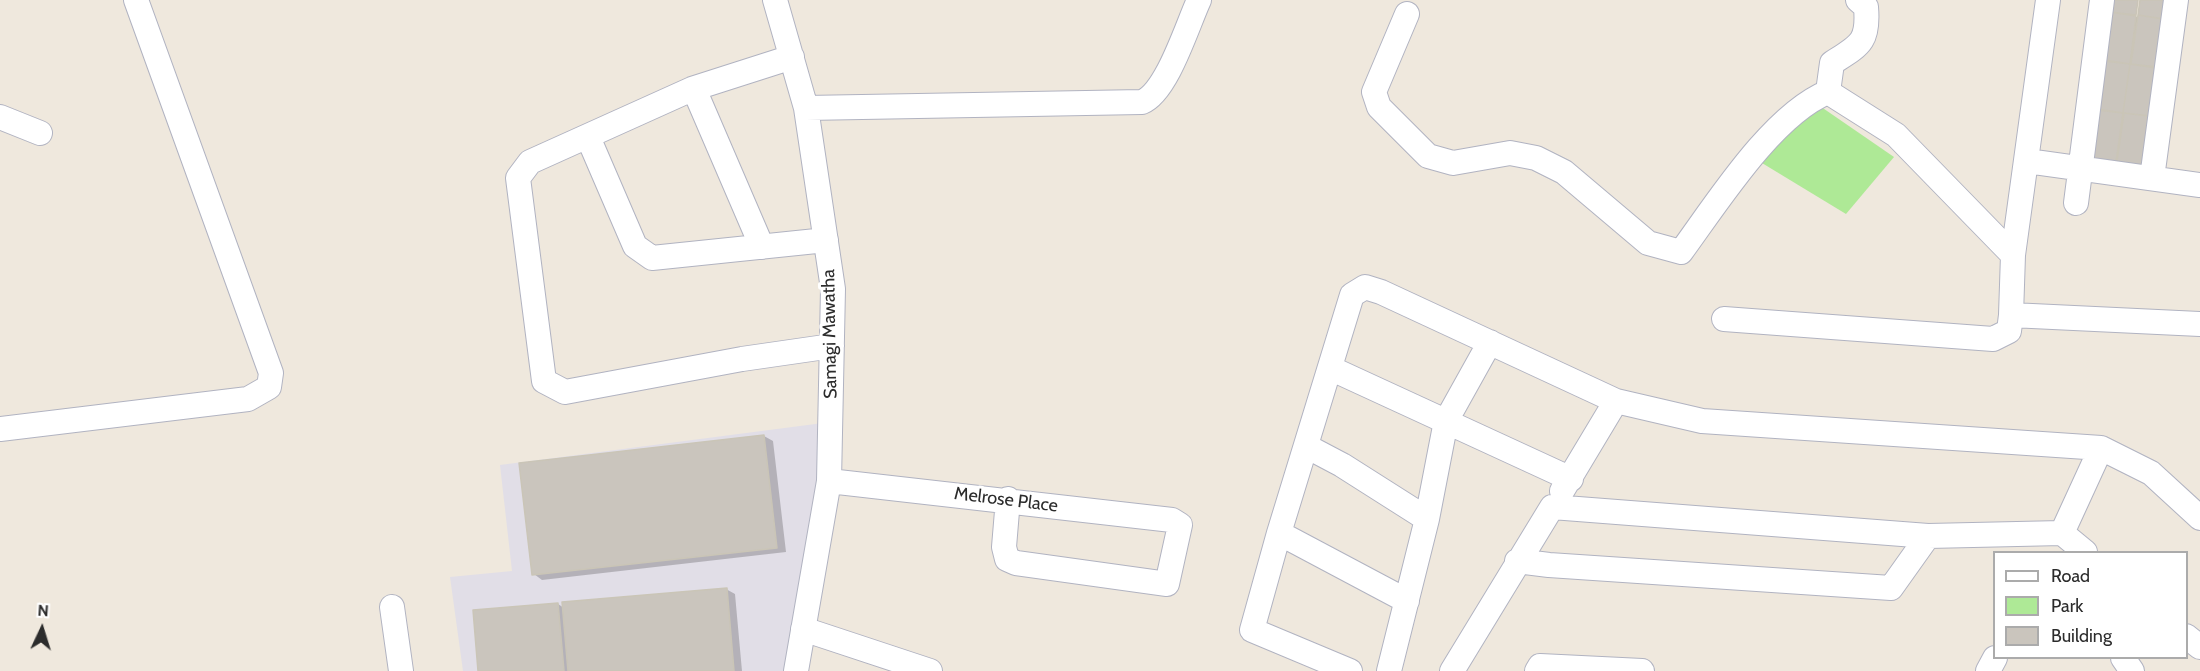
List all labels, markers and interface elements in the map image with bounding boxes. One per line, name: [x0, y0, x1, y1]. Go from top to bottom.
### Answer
street label: Samagi Mawatha: [818, 269, 842, 399]
street label: Melrose Place: [953, 483, 1059, 517]
legend: [1993, 551, 2188, 659]
text: Road: [2051, 565, 2090, 587]
text: Park: [2051, 595, 2083, 617]
north arrow: [12, 599, 72, 659]
text: N: [37, 601, 50, 620]
text: Building: [2051, 625, 2112, 647]

